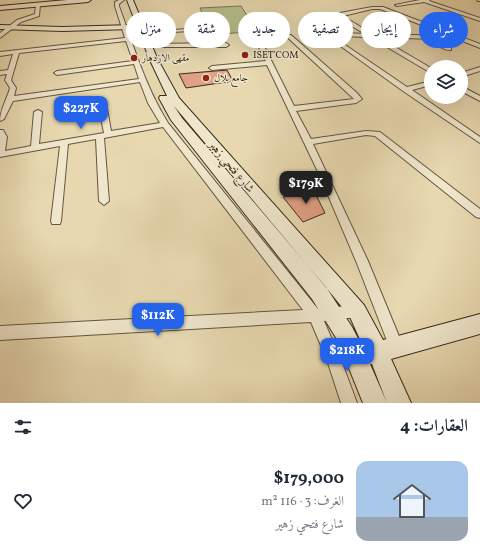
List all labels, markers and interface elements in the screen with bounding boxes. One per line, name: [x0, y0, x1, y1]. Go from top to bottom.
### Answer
chip: منزل: [126, 12, 176, 48]
chip: شقة: [184, 12, 230, 48]
chip: جديد: [238, 12, 290, 48]
chip: تصفية: [298, 12, 353, 48]
chip: إيجار: [361, 12, 411, 48]
chip: شراء: [419, 12, 468, 48]
place label: ISET'COM: [253, 48, 299, 62]
marker: ISET'COM: [240, 50, 250, 60]
place label: مقهى الازدهار: [141, 51, 189, 65]
marker: مقهى الازدهار: [129, 53, 139, 63]
map controls: [424, 60, 468, 104]
button: layers: [424, 60, 468, 104]
place label: جامع بلال: [214, 71, 248, 87]
marker: جامع بلال: [201, 73, 211, 83]
pin: $227K: [53, 96, 109, 130]
text: $227K: [63, 100, 99, 118]
street label: شارع فتحي زهير: [201, 136, 258, 198]
pin: $179K: [278, 171, 334, 205]
text: $179K: [288, 175, 324, 193]
pin: $112K: [130, 303, 186, 337]
text: $112K: [141, 307, 175, 325]
pin: $218K: [319, 338, 375, 372]
text: $218K: [329, 342, 365, 360]
text: العقارات: 4: [400, 415, 468, 438]
icon: filters: [12, 416, 34, 438]
text: $179,000: [274, 467, 344, 490]
icon: home: [388, 477, 436, 525]
icon: heart: [12, 490, 34, 512]
text: الغرف: 3 · 116 m²: [261, 493, 344, 511]
text: شارع فتحي زهير: [275, 516, 344, 534]

